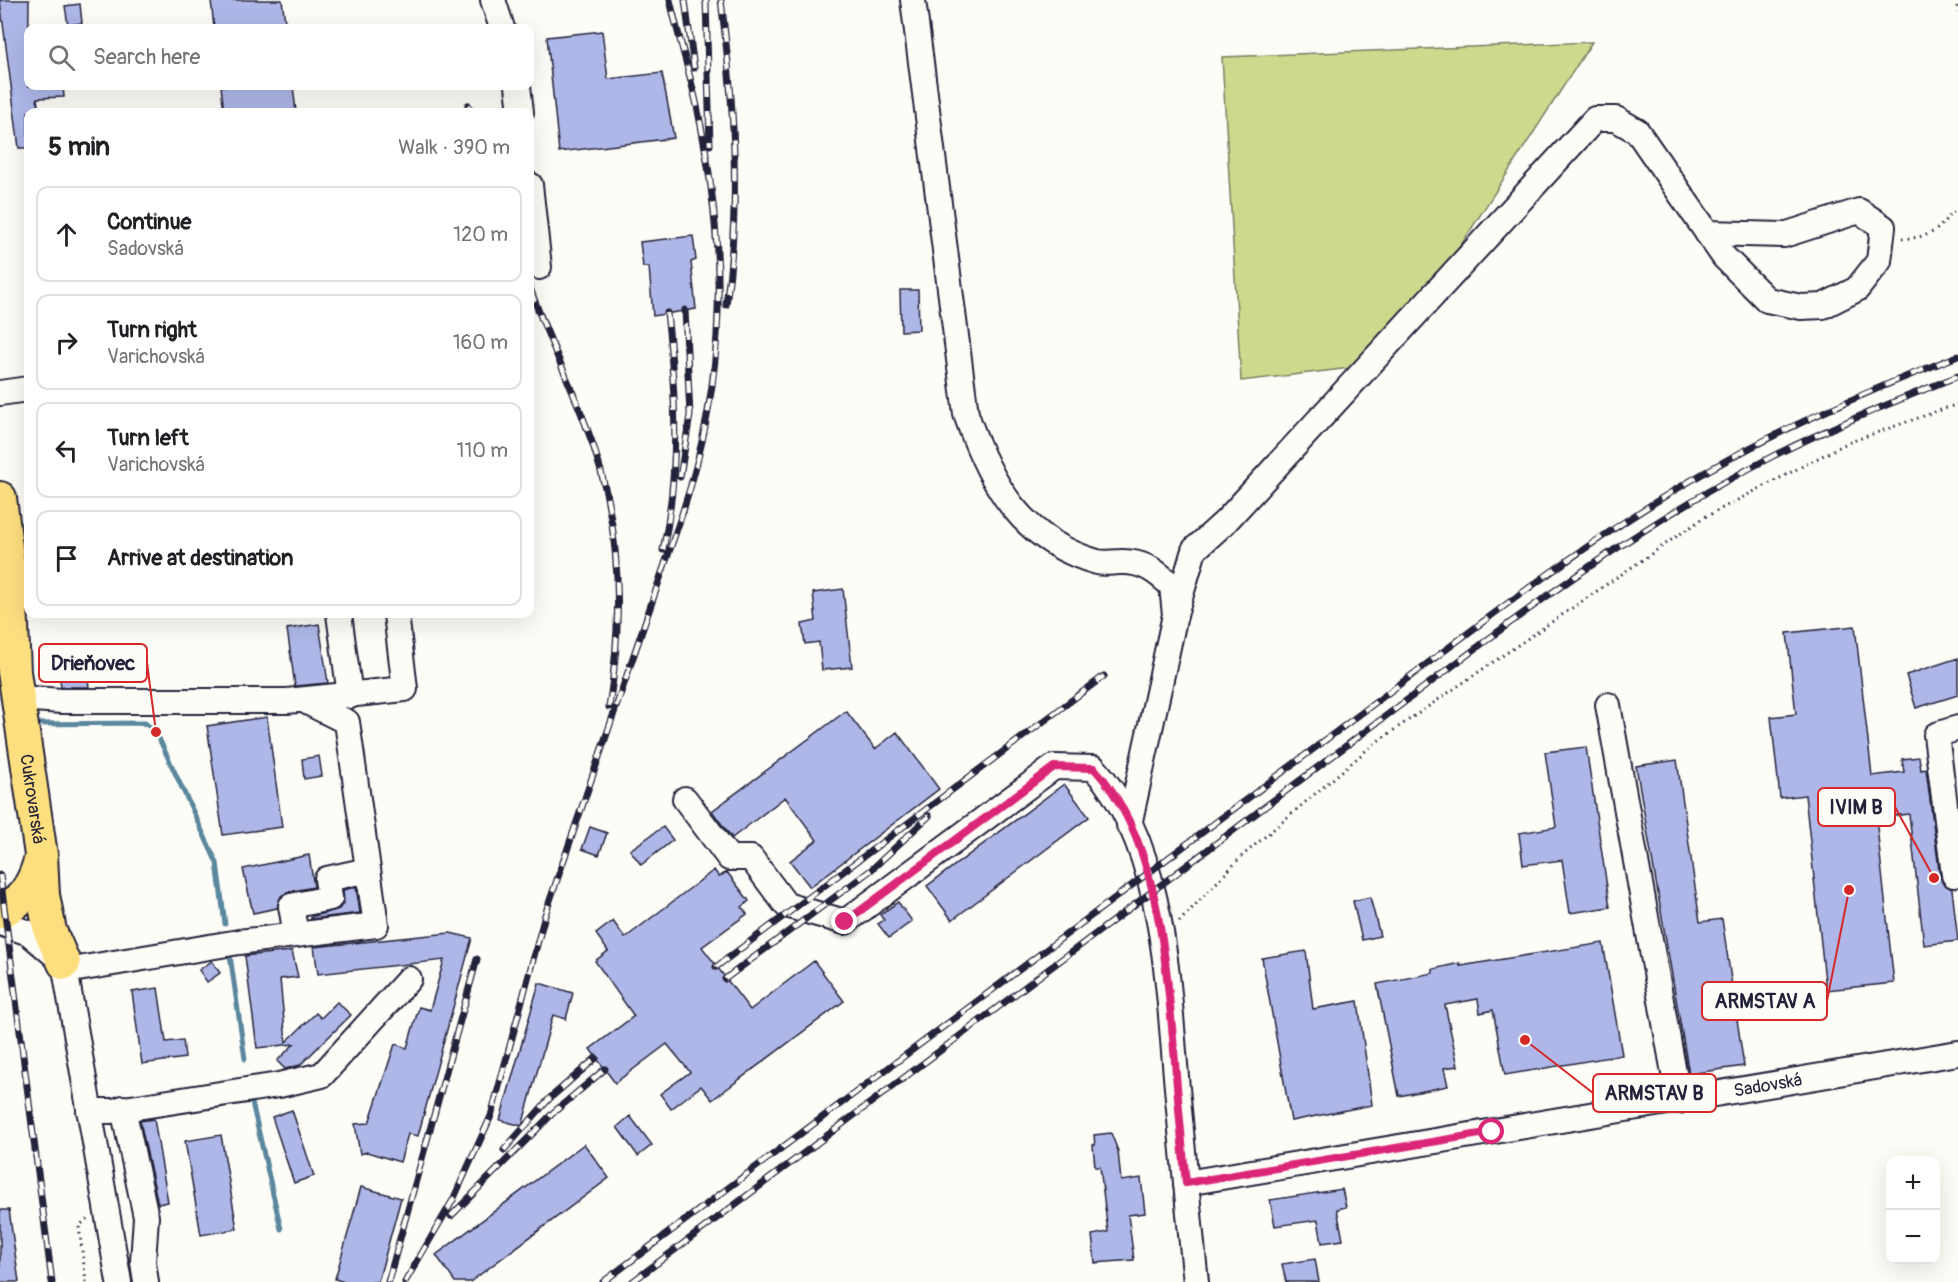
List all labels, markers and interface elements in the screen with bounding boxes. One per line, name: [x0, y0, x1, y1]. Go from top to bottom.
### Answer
search box: [24, 24, 534, 90]
icon: search: [45, 41, 78, 74]
text: Search here: [93, 43, 200, 71]
text: 5 min: [48, 131, 110, 163]
text: Walk · 390 m: [398, 135, 510, 160]
text: Continue: [107, 208, 191, 236]
icon: ahead: [50, 218, 83, 251]
text: 120 m: [453, 222, 508, 247]
text: Sadovská: [107, 236, 184, 261]
text: Turn right: [107, 316, 197, 344]
icon: right: [50, 326, 83, 359]
text: 160 m: [453, 330, 508, 355]
text: Varichovská: [107, 344, 205, 369]
text: Turn left: [107, 424, 189, 452]
icon: left: [50, 434, 83, 467]
text: 110 m: [457, 438, 508, 463]
text: Varichovská: [107, 452, 205, 477]
icon: arrive: [50, 542, 83, 575]
text: Arrive at destination: [107, 544, 293, 572]
callout: Drieňovec: [39, 644, 147, 682]
text: Drieňovec: [51, 651, 135, 676]
street label: Cukrovarská: [14, 753, 50, 845]
callout: IVIM B: [1818, 788, 1895, 826]
text: IVIM B: [1829, 795, 1883, 820]
route end: [831, 908, 857, 934]
callout: ARMSTAV A: [1702, 982, 1827, 1020]
text: ARMSTAV A: [1715, 989, 1815, 1014]
street label: Sadovská: [1732, 1068, 1804, 1103]
callout: ARMSTAV B: [1593, 1074, 1716, 1112]
text: ARMSTAV B: [1604, 1081, 1704, 1106]
route start: [1478, 1118, 1504, 1144]
map controls: [1886, 1156, 1940, 1264]
button: +: [1886, 1156, 1940, 1210]
button: −: [1886, 1210, 1940, 1264]

